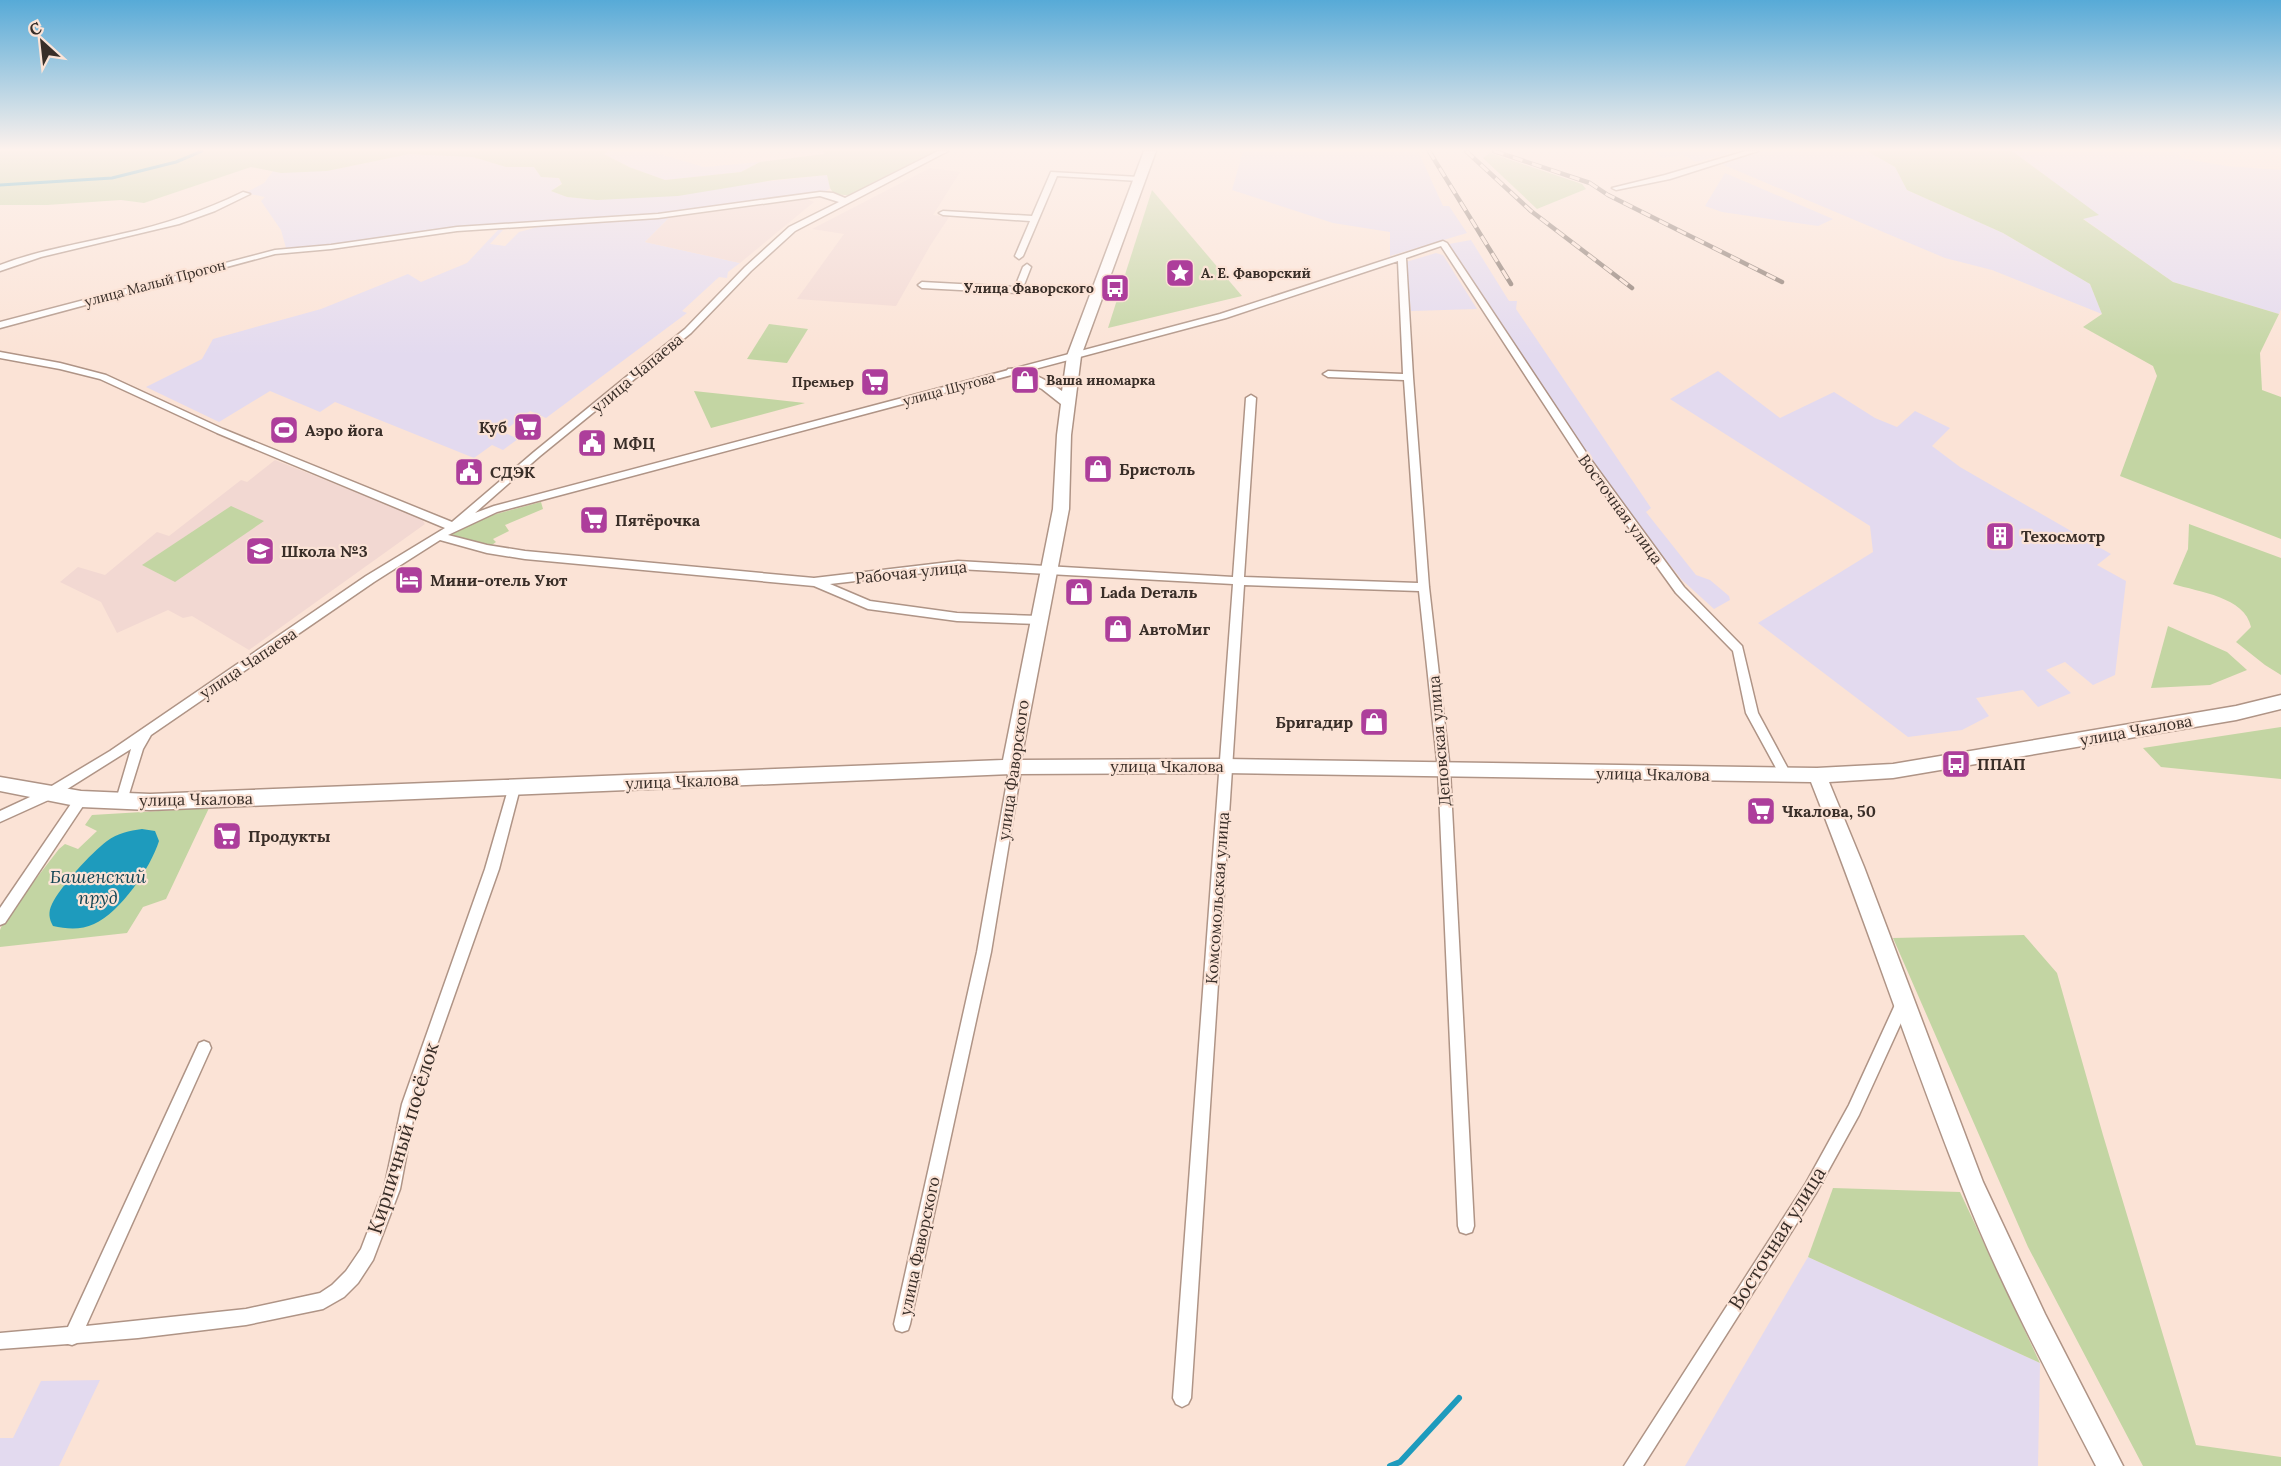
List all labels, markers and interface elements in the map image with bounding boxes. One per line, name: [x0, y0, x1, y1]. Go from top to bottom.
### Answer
north arrow: [12, 12, 72, 72]
text: С: [26, 17, 45, 40]
street label: улица Малый Прогон: [82, 255, 228, 311]
place icon: А. Е. Фаворский: [1164, 257, 1196, 289]
place label: А. Е. Фаворский: [1201, 264, 1311, 282]
bus stop icon: Улица Фаворского: [1099, 272, 1131, 304]
place label: Улица Фаворского: [964, 279, 1094, 297]
street label: улица Чапаева: [587, 329, 687, 417]
shop icon: Ваша иномарка: [1009, 364, 1041, 396]
supermarket icon: Премьер: [859, 366, 891, 398]
street label: улица Шутова: [901, 368, 997, 410]
place label: Ваша иномарка: [1046, 371, 1156, 389]
place label: Премьер: [792, 373, 854, 391]
supermarket icon: Куб: [512, 411, 544, 443]
sports icon: Аэро йога: [268, 414, 300, 446]
place label: Куб: [479, 417, 507, 437]
place label: Аэро йога: [305, 420, 384, 440]
public building icon: МФЦ: [576, 427, 608, 459]
place label: МФЦ: [613, 433, 655, 453]
street label: Восточная улица: [1574, 450, 1668, 568]
shop icon: Бристоль: [1082, 453, 1114, 485]
public building icon: СДЭК: [453, 456, 485, 488]
place label: Бристоль: [1119, 459, 1195, 479]
place label: СДЭК: [490, 462, 536, 482]
supermarket icon: Пятёрочка: [578, 504, 610, 536]
place label: Пятёрочка: [615, 510, 701, 530]
building icon: Техосмотр: [1984, 520, 2016, 552]
place label: Техосмотр: [2021, 526, 2106, 546]
school or university icon: Школа №3: [244, 535, 276, 567]
place label: Школа №3: [281, 541, 368, 561]
street label: Рабочая улица: [854, 556, 968, 588]
hotel icon: Мини-отель Уют: [393, 564, 425, 596]
place label: Мини-отель Уют: [430, 570, 568, 590]
shop icon: Lada Dеталь: [1063, 576, 1095, 608]
place label: Lada Dеталь: [1100, 582, 1198, 602]
shop icon: АвтоМиг: [1102, 613, 1134, 645]
place label: АвтоМиг: [1139, 619, 1210, 639]
street label: улица Чапаева: [196, 623, 300, 703]
street label: Деповская улица: [1423, 675, 1455, 807]
street label: улица Фаворского: [993, 699, 1033, 841]
shop icon: Бригадир: [1358, 706, 1390, 738]
street label: улица Чкалова: [2078, 710, 2194, 750]
place label: Бригадир: [1275, 712, 1353, 732]
bus stop icon: ППАП: [1940, 748, 1972, 780]
place label: ППАП: [1977, 754, 2026, 774]
street label: улица Чкалова: [1110, 756, 1224, 776]
street label: улица Чкалова: [1596, 763, 1710, 785]
street label: улица Чкалова: [625, 769, 739, 793]
street label: улица Чкалова: [139, 788, 253, 810]
supermarket icon: Чкалова, 50: [1745, 795, 1777, 827]
place label: Чкалова, 50: [1782, 801, 1876, 821]
street label: Комсомольская улица: [1201, 811, 1233, 985]
supermarket icon: Продукты: [211, 820, 243, 852]
place label: Продукты: [248, 826, 331, 846]
water label: Башенский пруд: [50, 865, 146, 909]
street label: Кирпичный посёлок: [361, 1039, 444, 1237]
street label: Восточная улица: [1723, 1162, 1831, 1314]
street label: улица Фаворского: [895, 1175, 943, 1317]

